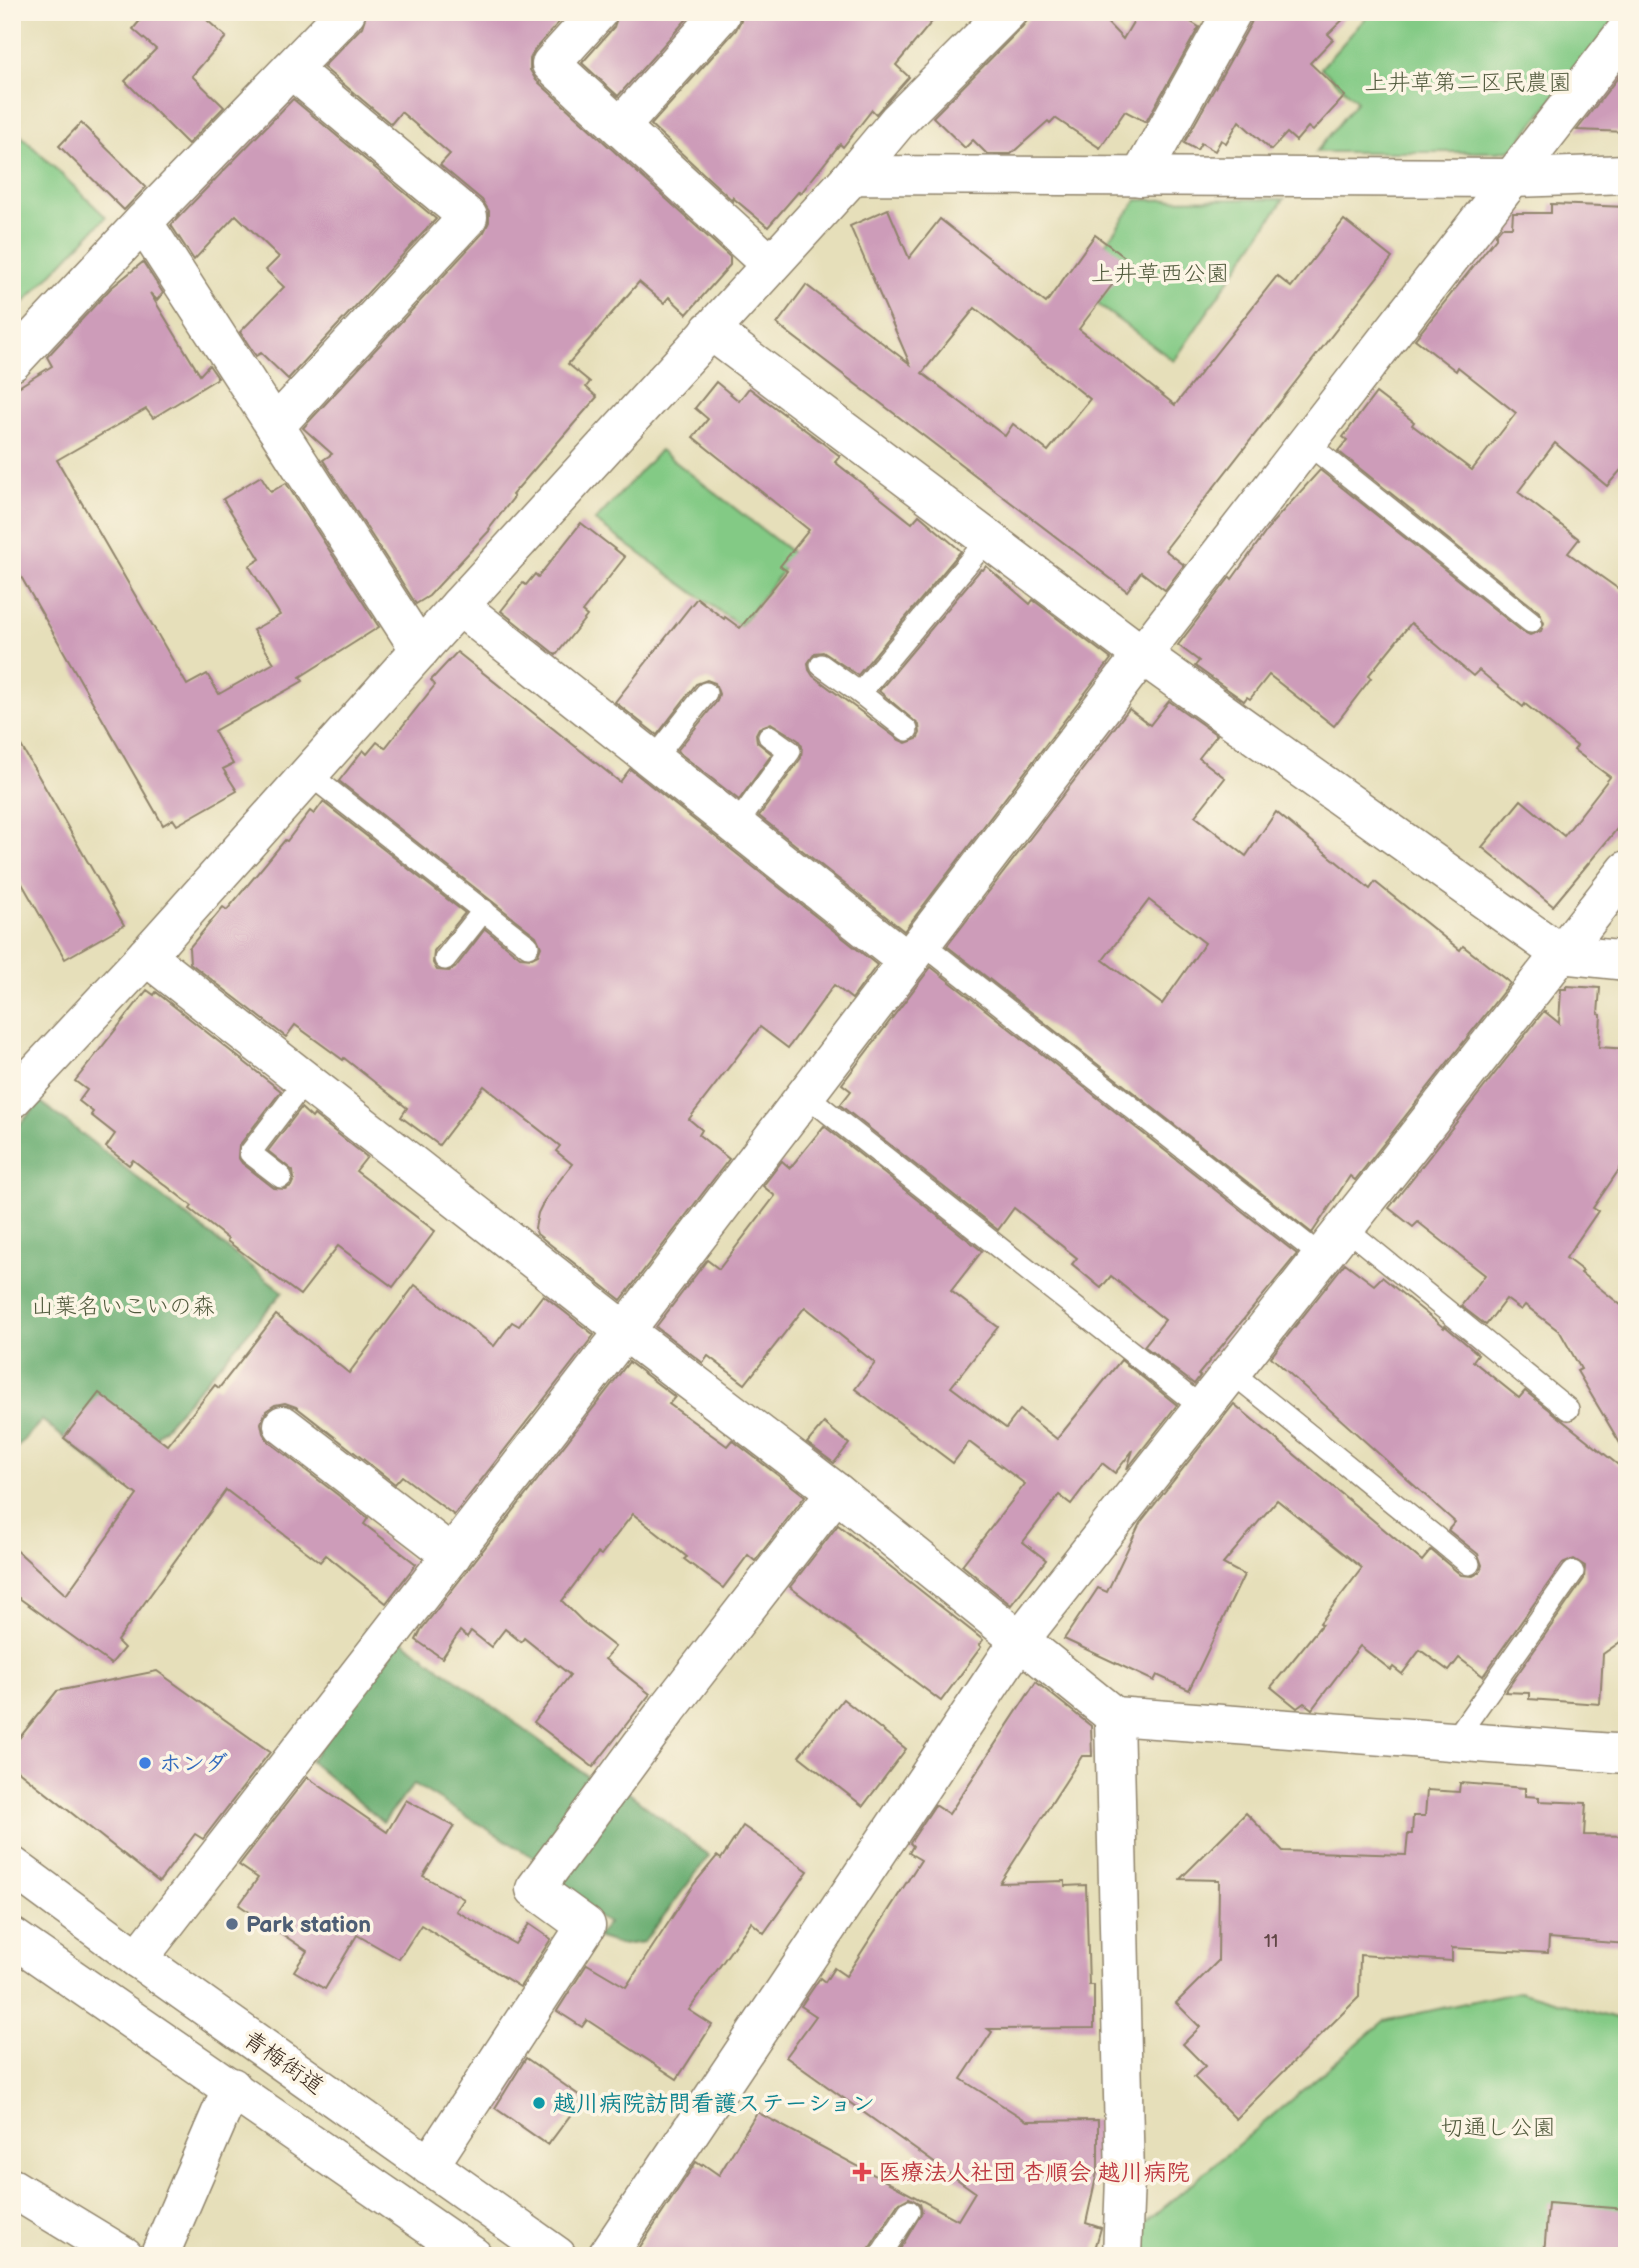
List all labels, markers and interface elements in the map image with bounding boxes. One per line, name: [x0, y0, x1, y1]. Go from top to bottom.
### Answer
park label: 上井草第二区民農園: [1365, 69, 1572, 97]
park label: 上井草西公園: [1091, 260, 1229, 288]
park label: 山葉名いこいの森: [31, 1293, 215, 1321]
place label: ホンダ: [159, 1750, 228, 1778]
marker: ホンダ: [137, 1755, 153, 1771]
place label: Park station: [246, 1911, 371, 1939]
marker: Park station: [224, 1916, 240, 1932]
house number: 11: [1264, 1930, 1278, 1953]
street label: 青梅街道: [238, 2025, 329, 2101]
place label: 越川病院訪問看護ステーション: [553, 2090, 875, 2118]
marker: 越川病院訪問看護ステーション: [531, 2095, 547, 2111]
park label: 切通し公園: [1441, 2114, 1556, 2142]
place label: 医療法人社団 杏順会 越川病院: [878, 2159, 1189, 2187]
marker: 医療法人社団 杏順会 越川病院: [852, 2162, 872, 2182]

